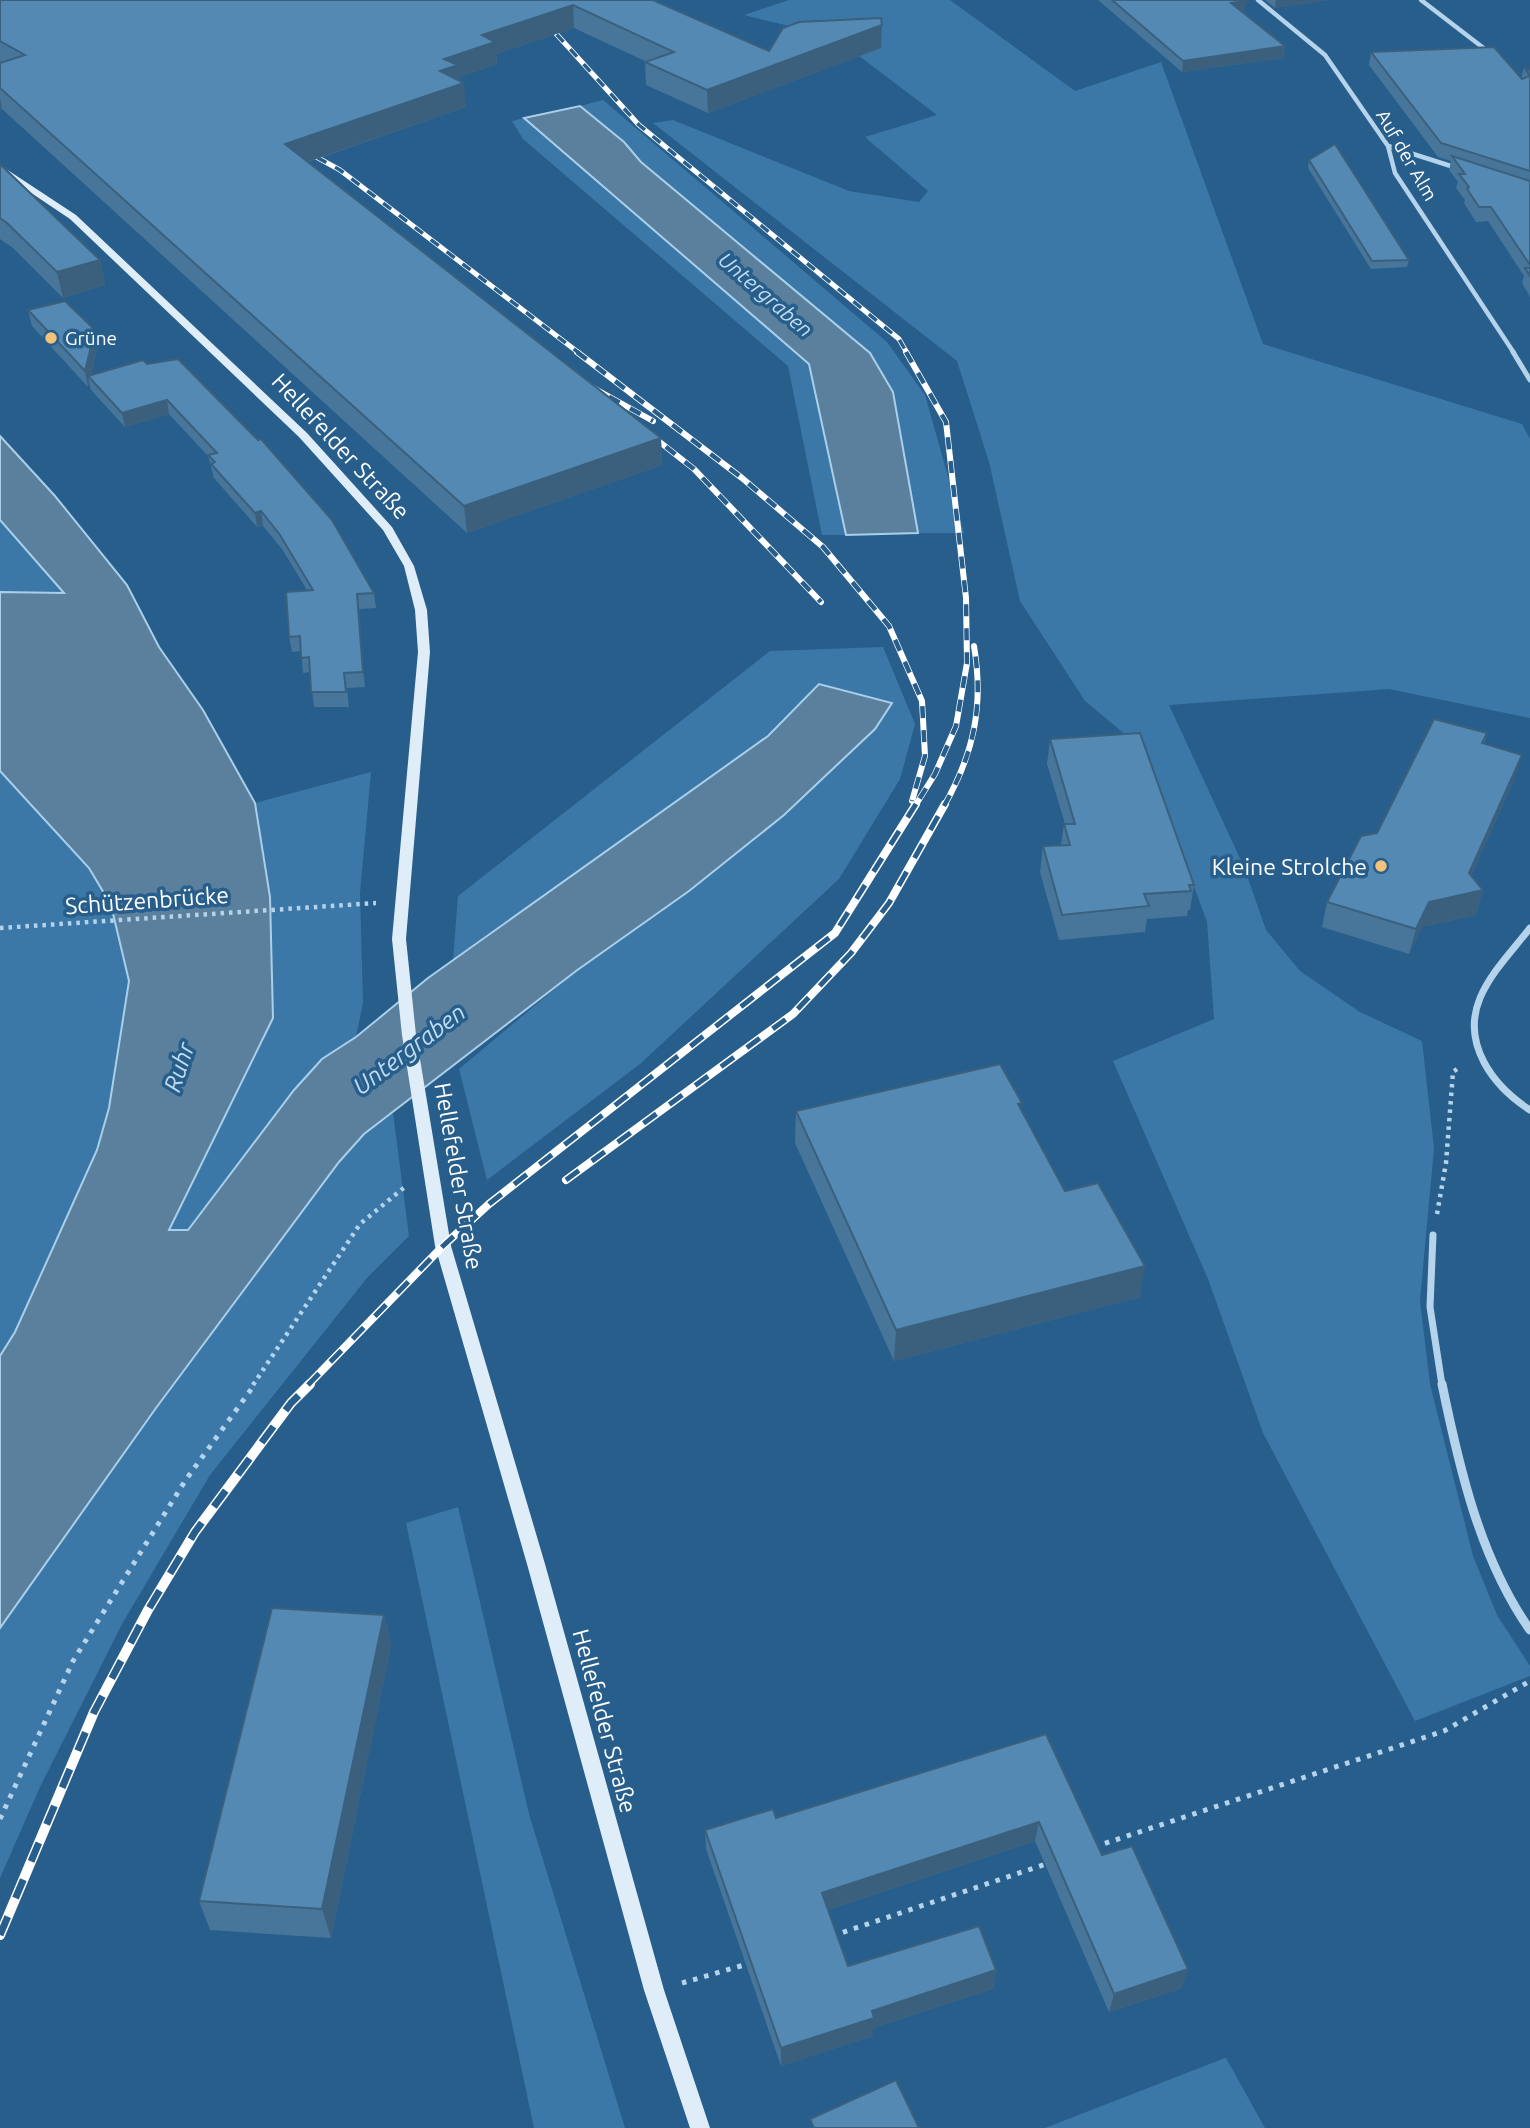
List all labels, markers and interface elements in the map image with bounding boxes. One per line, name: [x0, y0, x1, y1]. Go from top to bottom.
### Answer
street label: Auf der Alm: [1372, 105, 1442, 205]
water label: Untergraben: [714, 247, 818, 341]
place label: Grüne: [65, 327, 117, 349]
marker: Grüne: [43, 330, 59, 346]
street label: Hellefelder Straße: [267, 368, 415, 524]
place label: Kleine Strolche: [1212, 854, 1367, 879]
marker: Kleine Strolche: [1373, 858, 1389, 874]
street label: Schützenbrücke: [64, 882, 230, 918]
water label: Untergraben: [348, 998, 470, 1100]
water label: Ruhr: [158, 1038, 200, 1095]
street label: Hellefelder Straße: [430, 1081, 488, 1271]
street label: Hellefelder Straße: [568, 1626, 642, 1816]

